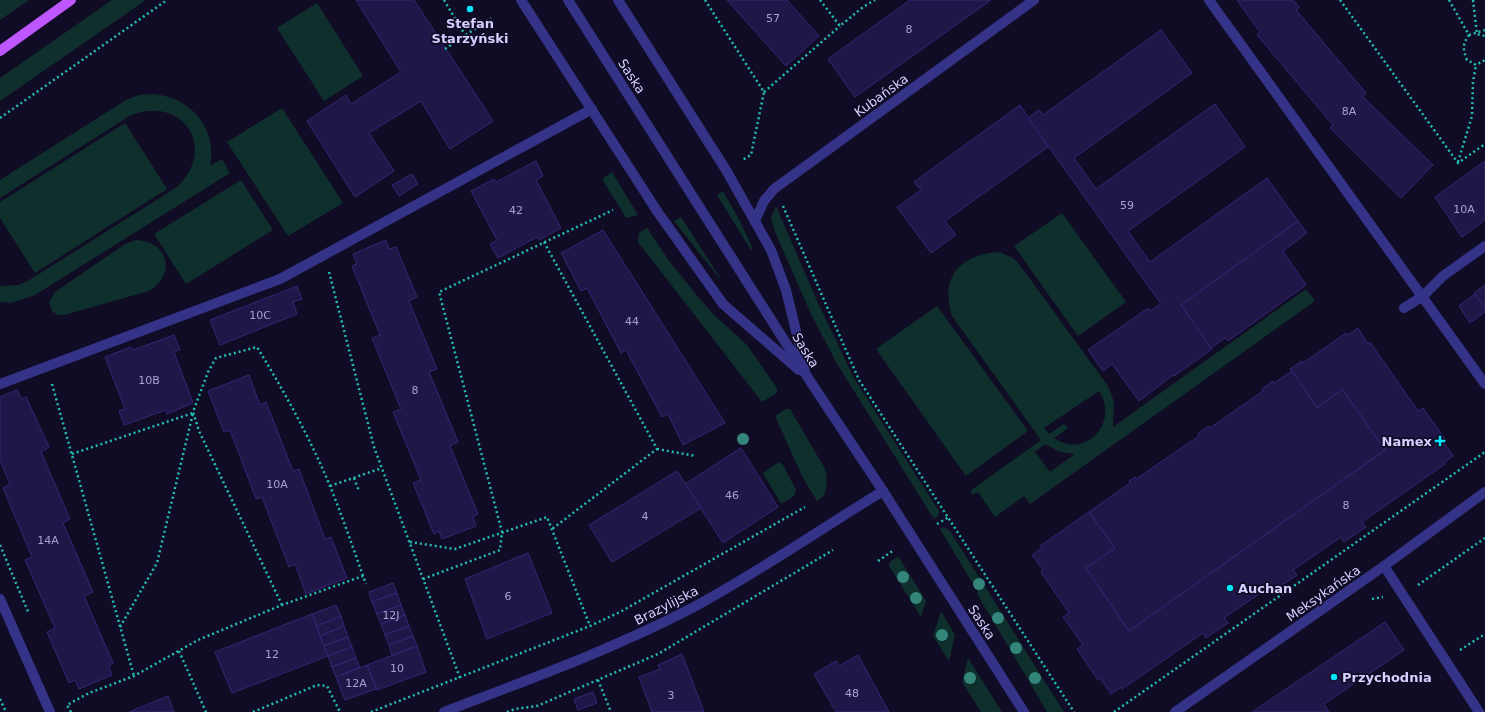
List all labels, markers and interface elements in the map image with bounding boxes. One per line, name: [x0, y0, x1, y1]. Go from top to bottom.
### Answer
marker: Stefan Starzyński: [465, 4, 475, 14]
house number: 57: [766, 12, 780, 25]
place label: Stefan Starzyński: [432, 16, 508, 46]
house number: 8: [906, 23, 913, 36]
street label: Saska: [615, 56, 648, 96]
street label: Kubańska: [852, 71, 911, 120]
house number: 8A: [1342, 105, 1357, 118]
house number: 59: [1120, 199, 1134, 212]
house number: 10A: [1453, 203, 1475, 216]
house number: 42: [509, 204, 523, 217]
house number: 10C: [249, 309, 271, 322]
house number: 44: [625, 315, 639, 328]
street label: Saska: [789, 330, 822, 370]
house number: 10B: [138, 374, 160, 387]
house number: 8: [412, 384, 419, 397]
place label: Namex: [1382, 434, 1433, 449]
marker: Namex: [1435, 436, 1445, 446]
house number: 10A: [266, 478, 288, 491]
house number: 46: [725, 489, 739, 502]
house number: 8: [1343, 499, 1350, 512]
house number: 4: [642, 510, 649, 523]
house number: 14A: [37, 534, 59, 547]
street label: Meksykańska: [1283, 562, 1363, 624]
place label: Auchan: [1238, 581, 1292, 596]
street label: Brazylijska: [632, 583, 701, 628]
marker: Auchan: [1225, 583, 1235, 593]
house number: 6: [505, 590, 512, 603]
street label: Saska: [965, 602, 998, 642]
house number: 12J: [382, 609, 400, 622]
house number: 12: [265, 648, 279, 661]
house number: 10: [390, 662, 404, 675]
place label: Przychodnia: [1342, 670, 1432, 685]
marker: Przychodnia: [1329, 672, 1339, 682]
house number: 12A: [345, 677, 367, 690]
house number: 48: [845, 687, 859, 700]
house number: 3: [668, 689, 675, 702]

